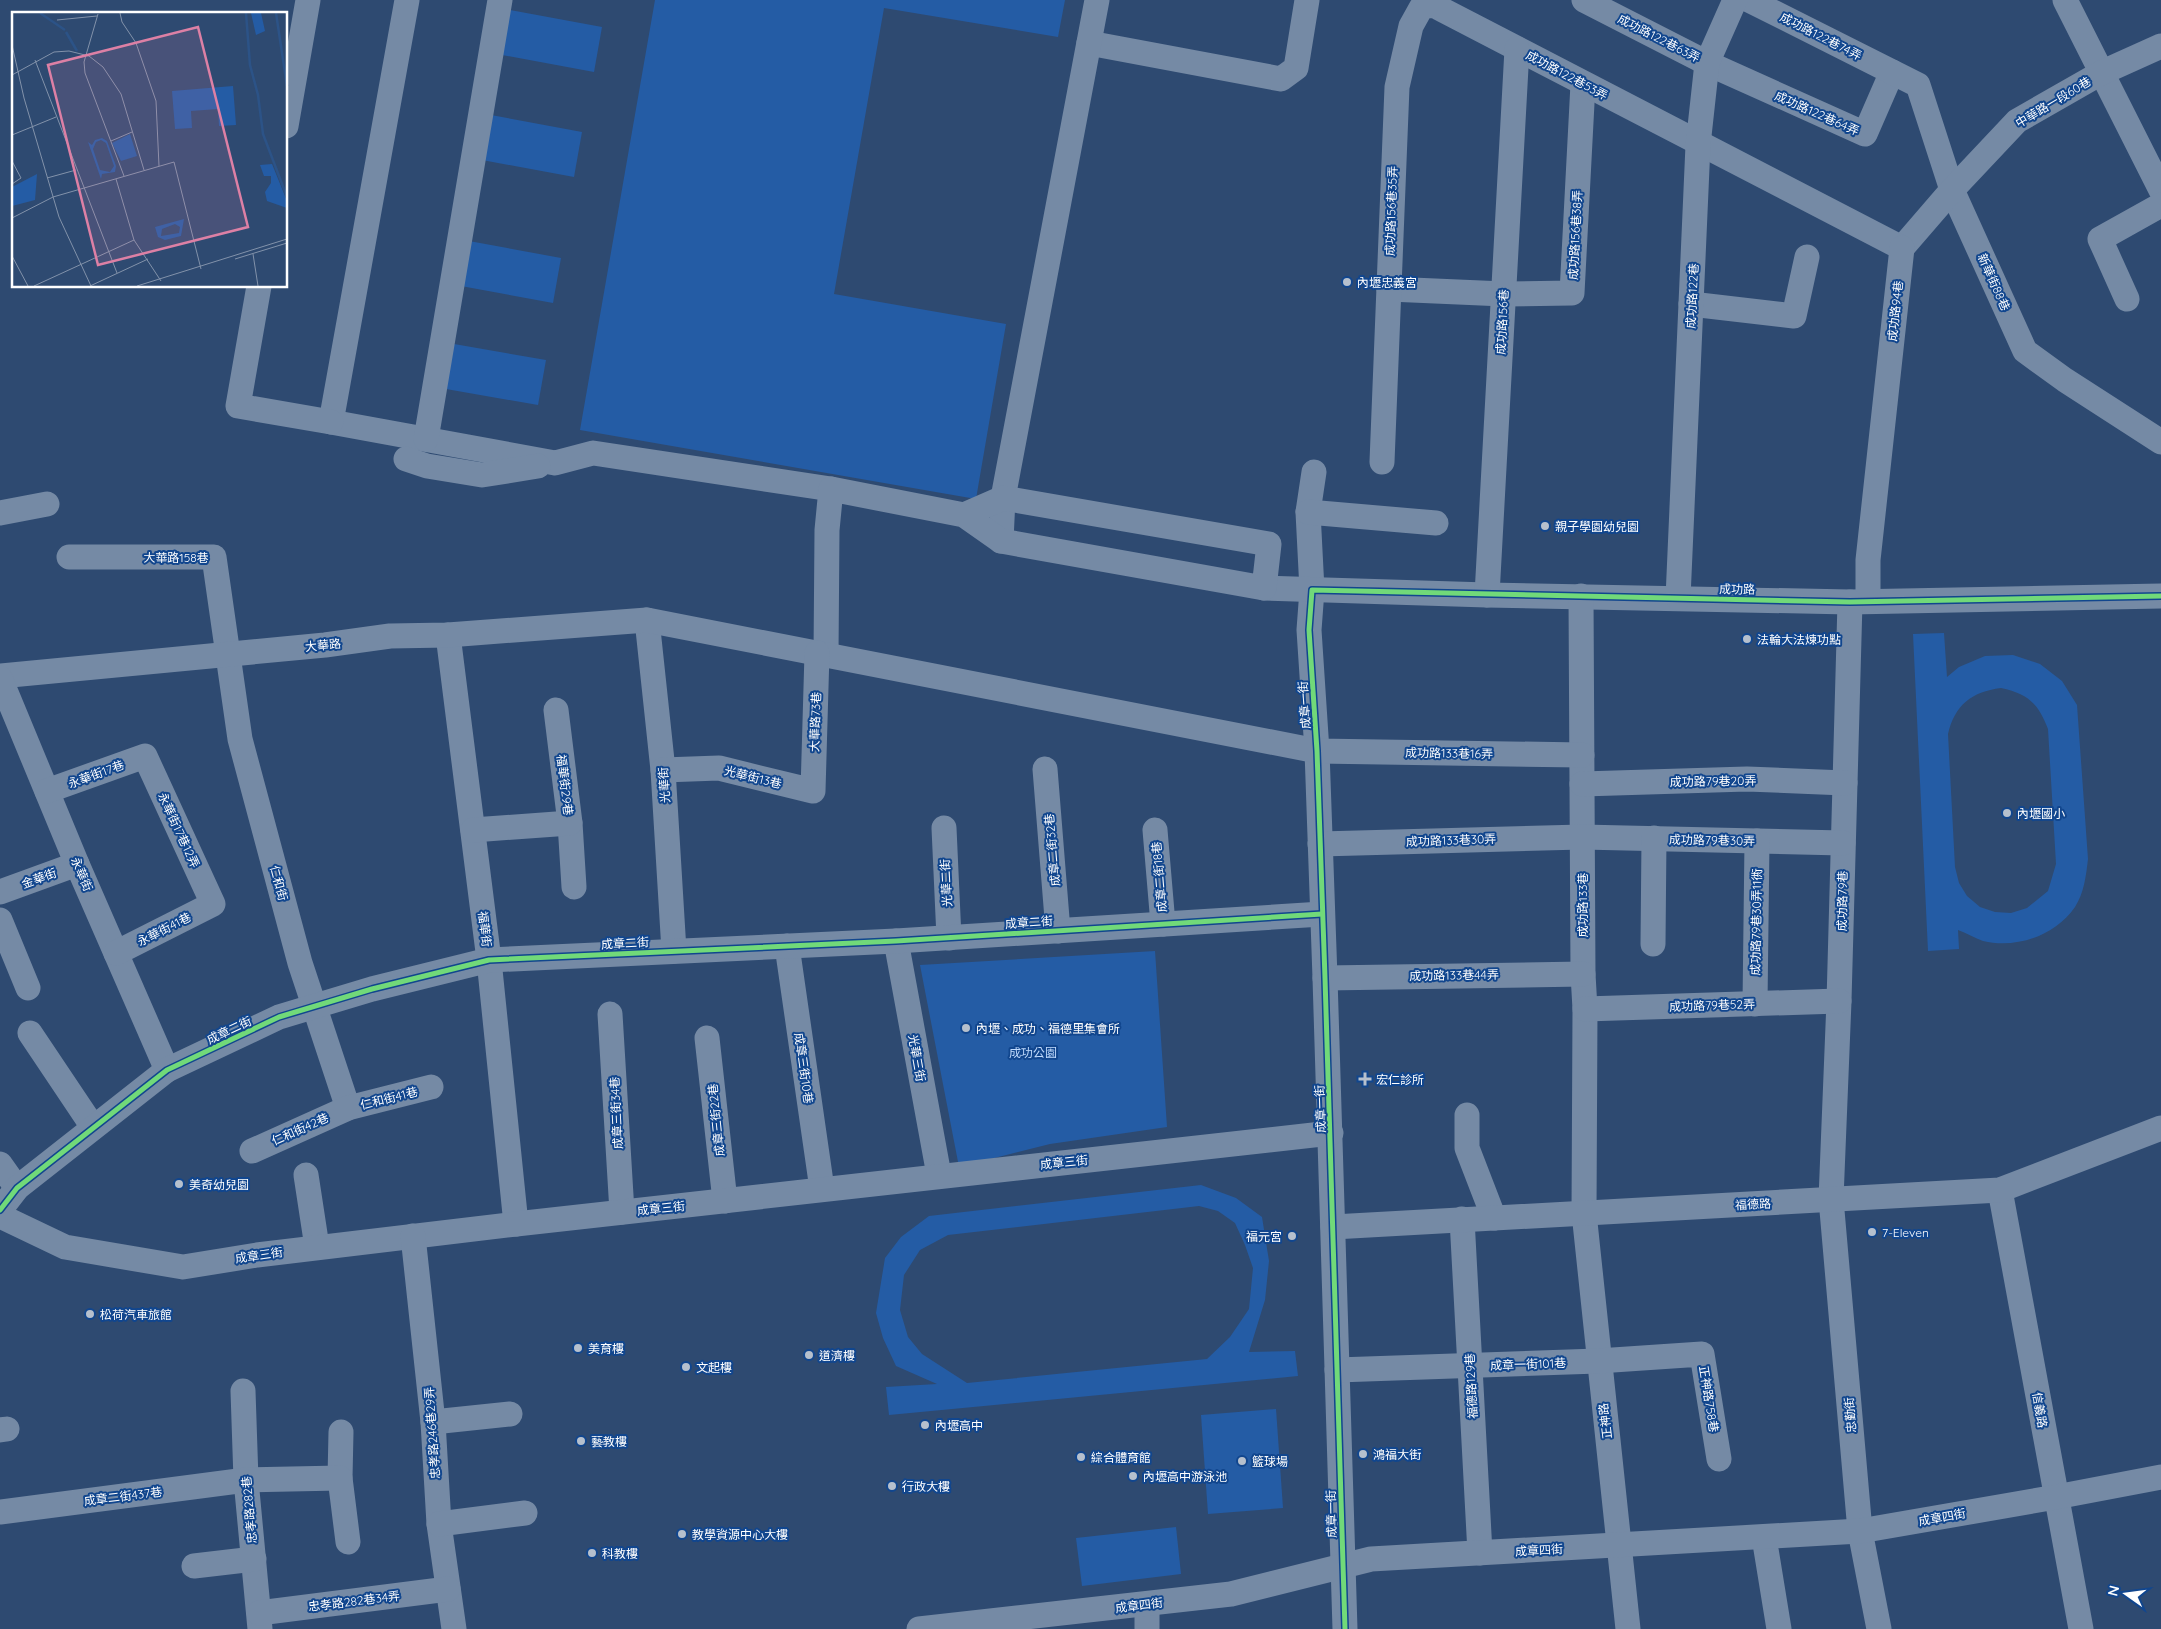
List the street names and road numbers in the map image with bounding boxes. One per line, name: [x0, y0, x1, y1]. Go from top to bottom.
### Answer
street label: 成功路122巷74弄: [1778, 9, 1864, 63]
street label: 成功路122巷63弄: [1615, 11, 1703, 65]
street label: 成功路122巷53弄: [1523, 47, 1611, 103]
street label: 中華路一段60巷: [2012, 74, 2094, 130]
street label: 成功路122巷64弄: [1773, 88, 1861, 138]
street label: 成功路156巷35弄: [1382, 166, 1400, 256]
street label: 成功路156巷38弄: [1565, 190, 1585, 280]
street label: 新華街88巷: [1975, 251, 2013, 313]
street label: 成功路122巷: [1683, 263, 1701, 329]
street label: 成功路94巷: [1884, 280, 1906, 342]
street label: 成功路156巷: [1493, 289, 1511, 355]
street label: 大華路158巷: [143, 550, 209, 565]
street label: 成功路: [1719, 581, 1755, 597]
street label: 大華路: [304, 636, 342, 654]
street label: 成章一街: [1295, 681, 1313, 729]
street label: 大華路73巷: [806, 692, 824, 752]
street label: 成功路133巷16弄: [1405, 745, 1493, 761]
street label: 福華街29巷: [554, 754, 576, 816]
street label: 永華街17巷: [66, 757, 126, 791]
street label: 光華街13巷: [723, 763, 783, 791]
street label: 光華街: [655, 767, 673, 803]
street label: 成功路79巷20弄: [1670, 773, 1756, 789]
street label: 永華街17巷12弄: [155, 790, 203, 870]
street label: 成章二街32巷: [1041, 813, 1063, 887]
street label: 成功路133巷30弄: [1406, 831, 1496, 849]
street label: 成功路79巷30弄: [1669, 832, 1755, 848]
street label: 成章二街18巷: [1148, 841, 1170, 913]
street label: 永華街: [68, 854, 96, 894]
street label: 光華二街: [937, 859, 955, 907]
street label: 仁和街: [267, 864, 291, 902]
street label: 金華街: [20, 865, 58, 891]
street label: 成功路79巷30弄11衖: [1748, 868, 1764, 976]
street label: 成功路79巷: [1834, 870, 1850, 932]
street label: 成功路133巷: [1575, 872, 1590, 938]
street label: 永華街41巷: [134, 909, 194, 949]
street label: 福華街: [475, 910, 495, 948]
street label: 成章二街: [1005, 913, 1053, 931]
street label: 成章二街: [601, 934, 649, 952]
street label: 成功路133巷44弄: [1409, 967, 1499, 983]
street label: 成功路79巷52弄: [1669, 996, 1755, 1014]
street label: 成章二街: [204, 1013, 254, 1047]
street label: 成章三街10巷: [792, 1032, 816, 1104]
street label: 光華三街: [905, 1033, 929, 1083]
street label: 成章三街34巷: [607, 1076, 625, 1150]
street label: 成章三街22巷: [705, 1083, 727, 1157]
street label: 仁和街41巷: [359, 1084, 419, 1112]
street label: 成章一街: [1312, 1085, 1328, 1133]
street label: 仁和街42巷: [269, 1110, 331, 1148]
street label: 成章三街: [1039, 1152, 1089, 1172]
street label: 福德路: [1735, 1196, 1771, 1212]
street label: 成章三街: [636, 1198, 686, 1218]
street label: 成章三街: [234, 1244, 284, 1266]
street label: 福德路129巷: [1462, 1353, 1480, 1419]
street label: 成章一街101巷: [1490, 1355, 1566, 1373]
street label: 正神路758巷: [1696, 1365, 1722, 1433]
street label: 忠孝路246巷29弄: [421, 1386, 443, 1480]
street label: 信義路: [2029, 1391, 2051, 1429]
street label: 忠勤街: [1841, 1396, 1859, 1434]
street label: 正神路: [1595, 1402, 1615, 1440]
street label: 忠孝路282巷: [239, 1476, 259, 1544]
street label: 成章二街437巷: [83, 1484, 163, 1508]
street label: 成章一街: [1323, 1490, 1339, 1538]
street label: 成章四街: [1917, 1505, 1967, 1529]
street label: 成章四街: [1515, 1541, 1563, 1559]
street label: 忠孝路282巷34弄: [307, 1588, 401, 1614]
street label: 成章四街: [1114, 1595, 1164, 1615]

